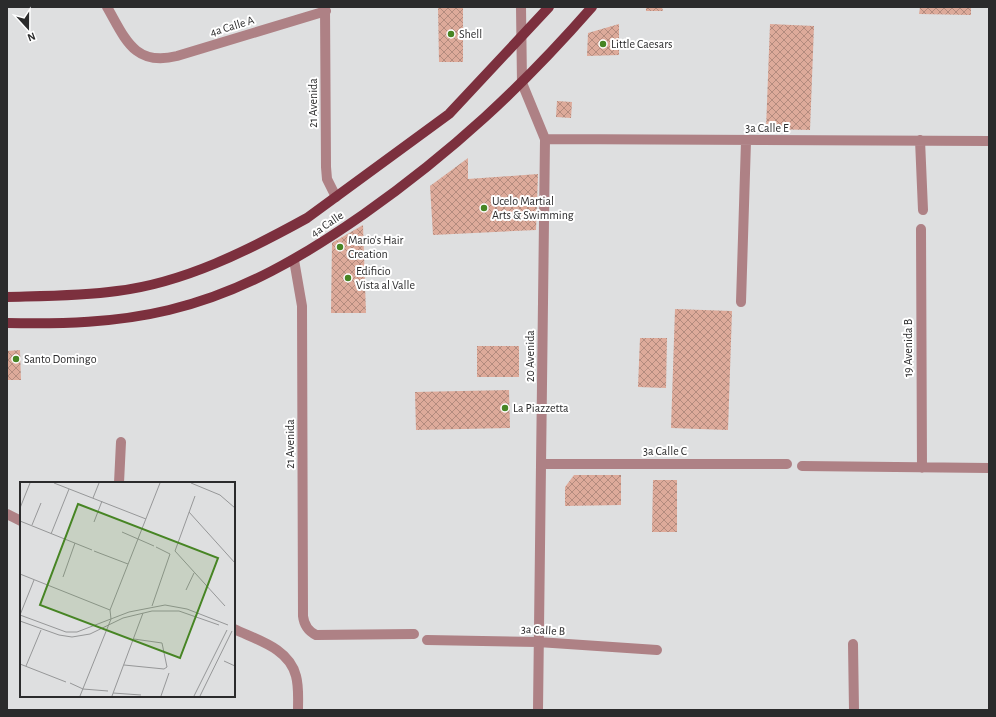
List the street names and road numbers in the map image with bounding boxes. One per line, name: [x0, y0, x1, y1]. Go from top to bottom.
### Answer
street label: 4a Calle A: [209, 14, 256, 38]
street label: 21 Avenida: [307, 78, 319, 128]
street label: 3a Calle E: [745, 122, 789, 134]
street label: 4a Calle: [308, 209, 346, 239]
street label: 19 Avenida B: [902, 319, 914, 377]
street label: 20 Avenida: [524, 330, 536, 382]
street label: 21 Avenida: [284, 419, 296, 469]
street label: 3a Calle C: [643, 445, 687, 457]
street label: 3a Calle B: [521, 623, 565, 637]

